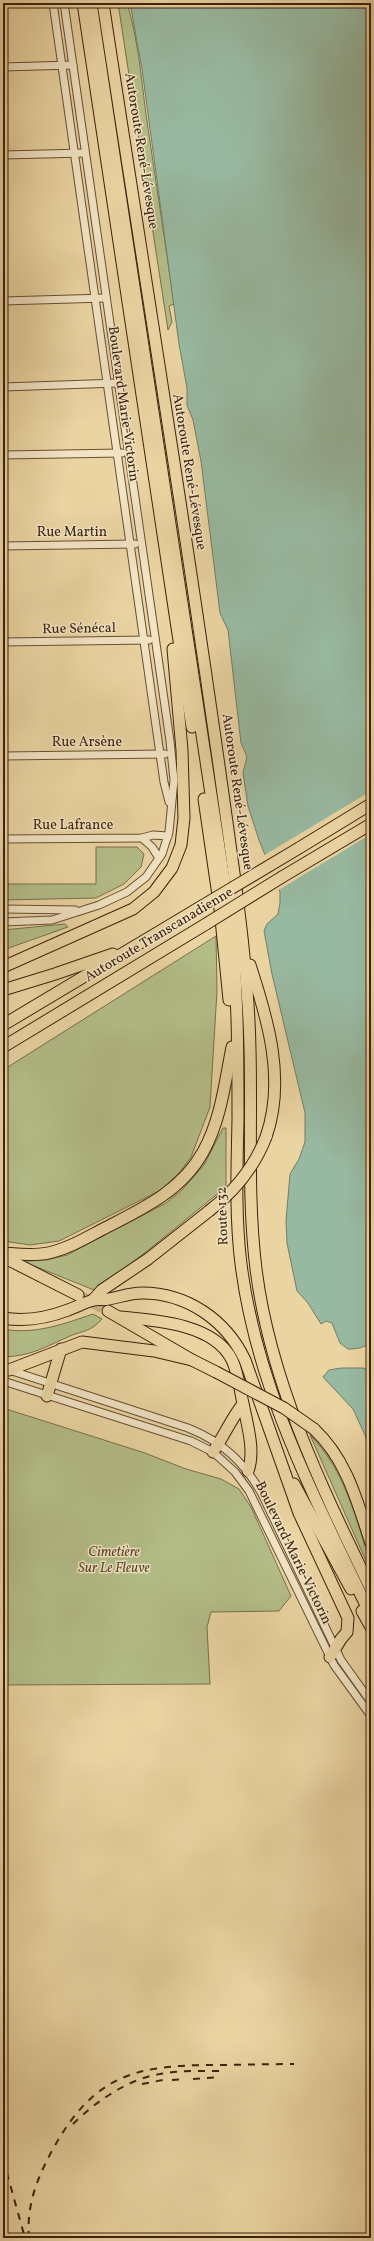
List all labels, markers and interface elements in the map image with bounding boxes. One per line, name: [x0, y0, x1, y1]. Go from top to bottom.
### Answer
street label: Autoroute René-Lévesque: [119, 72, 163, 231]
street label: Boulevard Marie-Victorin: [103, 325, 143, 483]
street label: Autoroute René-Lévesque: [167, 393, 211, 552]
street label: Rue Martin: [37, 523, 107, 542]
street label: Rue Sénécal: [42, 619, 116, 639]
street label: Autoroute René-Lévesque: [217, 713, 257, 872]
street label: Rue Arsène: [52, 733, 122, 752]
street label: Rue Lafrance: [33, 816, 114, 835]
street label: Autoroute Transcanadienne: [81, 883, 237, 987]
street label: Route 132: [212, 1186, 234, 1246]
street label: Boulevard Marie-Victorin: [250, 1478, 336, 1628]
park label: Cimetière Sur Le Fleuve: [78, 1543, 150, 1578]

